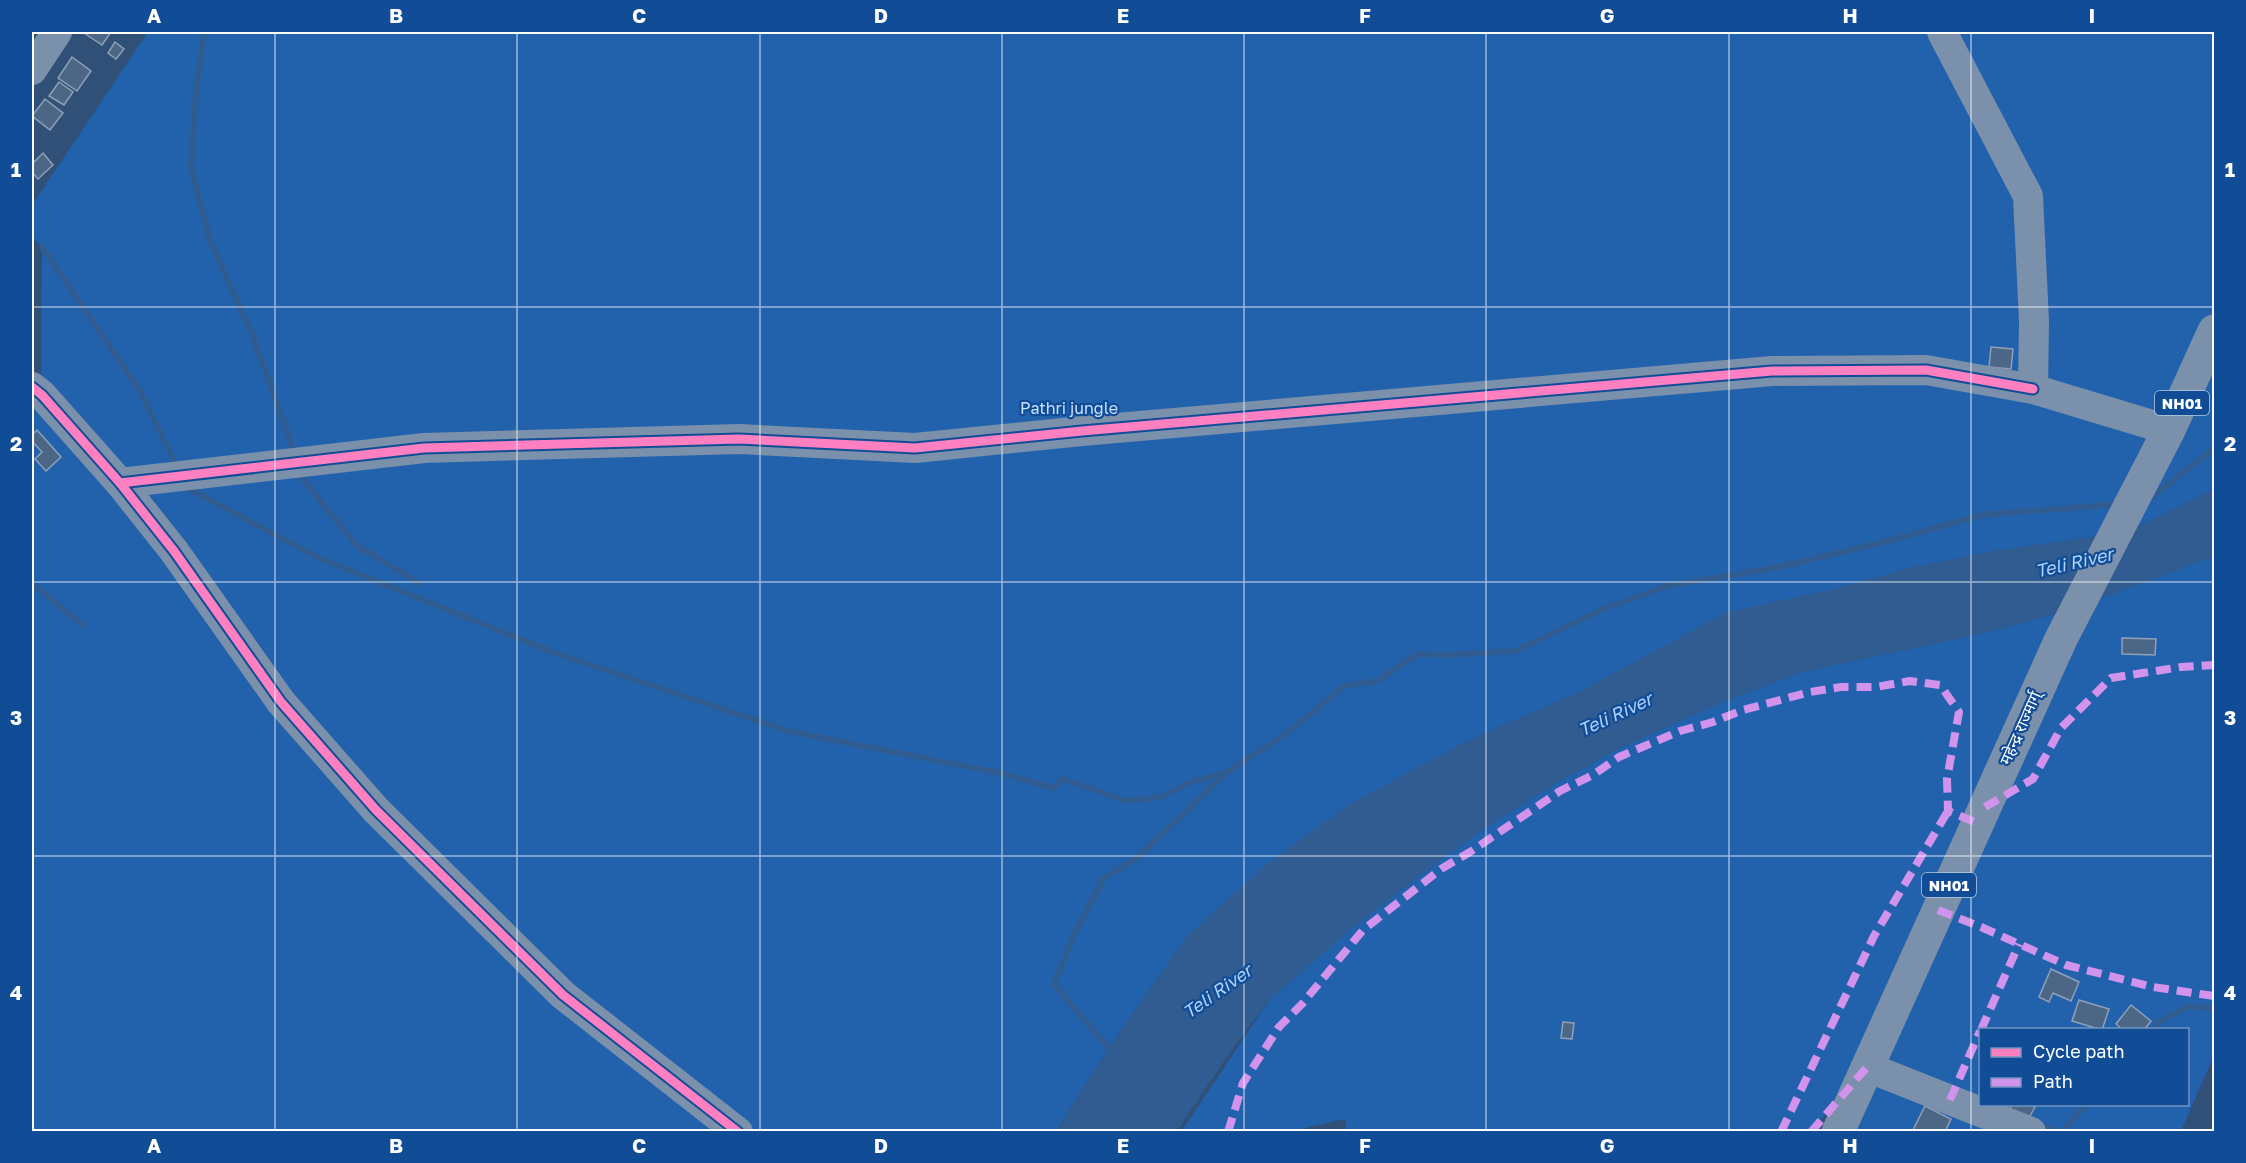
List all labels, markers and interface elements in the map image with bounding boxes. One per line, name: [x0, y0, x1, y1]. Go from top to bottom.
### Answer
text: A: [147, 3, 161, 27]
text: B: [389, 3, 403, 27]
text: C: [632, 3, 646, 27]
text: D: [874, 3, 888, 27]
text: E: [1117, 3, 1129, 27]
text: F: [1359, 3, 1371, 27]
text: G: [1600, 3, 1614, 27]
text: H: [1842, 3, 1858, 27]
text: I: [2089, 3, 2095, 27]
text: 1: [11, 157, 21, 181]
text: 1: [2225, 157, 2235, 181]
road number: NH01: [2155, 391, 2209, 415]
park label: Pathri jungle: [1020, 398, 1118, 418]
text: 2: [10, 431, 22, 455]
text: 2: [2224, 431, 2236, 455]
water label: Teli River: [2033, 542, 2118, 582]
water label: Teli River: [1574, 686, 1658, 741]
street label: महेन्द्र राज्मार्ग्: [1995, 686, 2047, 768]
text: 3: [10, 705, 22, 729]
text: 3: [2224, 705, 2236, 729]
road number: NH01: [1922, 873, 1976, 897]
water label: Teli River: [1178, 958, 1258, 1023]
text: 4: [10, 980, 22, 1004]
text: 4: [2224, 980, 2236, 1004]
legend: [1979, 1028, 2189, 1106]
text: Cycle path: [2033, 1040, 2125, 1062]
text: Path: [2033, 1070, 2073, 1092]
text: A: [147, 1133, 161, 1157]
text: B: [389, 1133, 403, 1157]
text: C: [632, 1133, 646, 1157]
text: D: [874, 1133, 888, 1157]
text: E: [1117, 1133, 1129, 1157]
text: F: [1359, 1133, 1371, 1157]
text: G: [1600, 1133, 1614, 1157]
text: H: [1842, 1133, 1858, 1157]
text: I: [2089, 1133, 2095, 1157]

